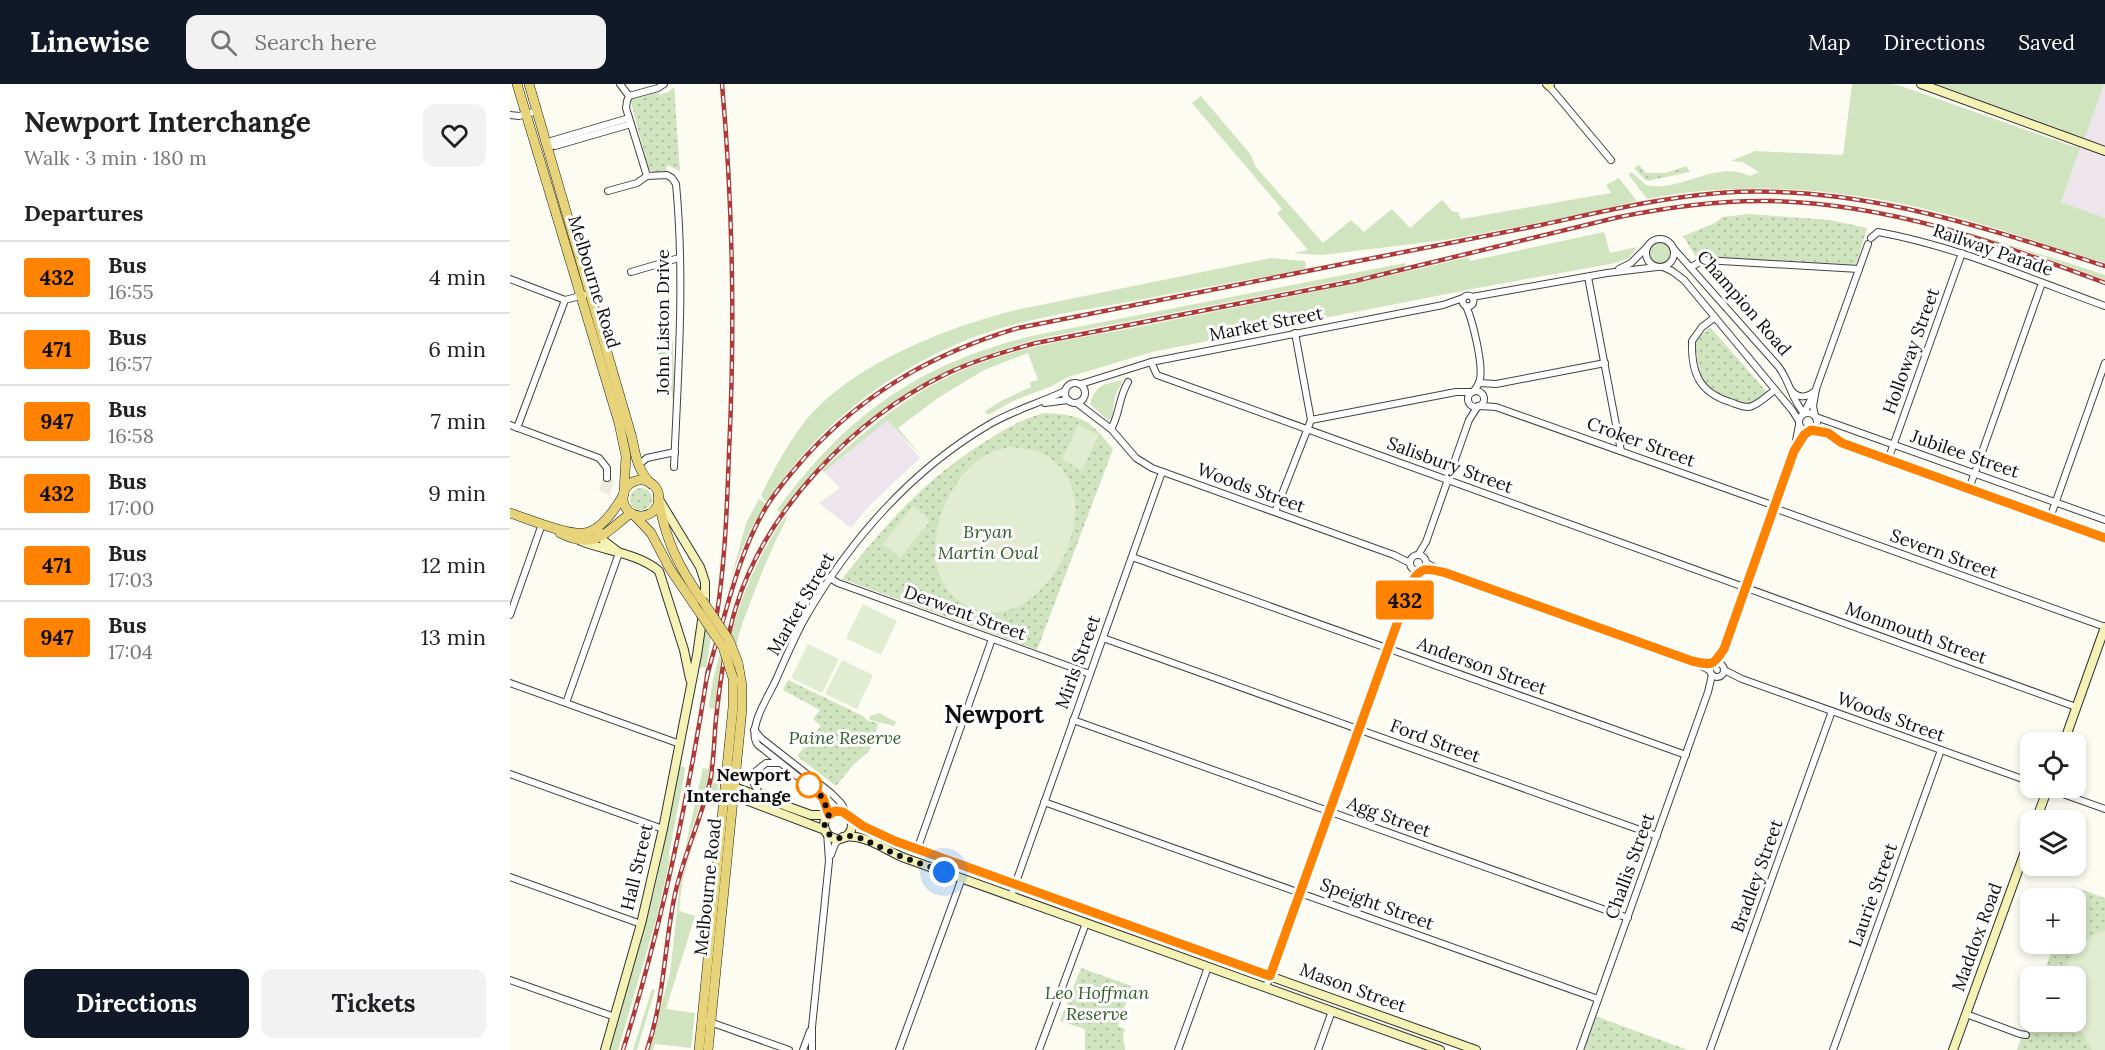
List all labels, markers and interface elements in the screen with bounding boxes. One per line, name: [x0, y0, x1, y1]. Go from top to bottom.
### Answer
search box: [186, 15, 606, 69]
text: Linewise: [30, 24, 150, 60]
icon: search: [207, 26, 240, 59]
text: Search here: [255, 28, 377, 56]
text: Map: [1808, 29, 1851, 56]
text: Directions: [1884, 29, 1985, 56]
text: Saved: [2018, 29, 2075, 56]
text: Newport Interchange: [24, 104, 311, 140]
button: heart: [423, 104, 486, 167]
text: Walk · 3 min · 180 m: [24, 145, 207, 170]
text: Departures: [24, 199, 143, 227]
street label: Melbourne Road: [563, 213, 626, 351]
street label: Railway Parade: [1930, 218, 2057, 281]
street label: Champion Road: [1692, 245, 1797, 360]
street label: John Liston Drive: [651, 249, 674, 396]
text: Bus: [108, 251, 147, 279]
text: 4 min: [429, 263, 486, 291]
text: 432: [40, 264, 74, 291]
text: 16:55: [108, 279, 154, 304]
street label: Holloway Street: [1877, 284, 1944, 417]
street label: Market Street: [1207, 301, 1325, 346]
text: Bus: [108, 323, 147, 351]
text: 6 min: [428, 335, 486, 363]
text: 471: [42, 336, 72, 363]
text: 16:57: [108, 351, 152, 376]
text: Bus: [108, 395, 147, 423]
text: 7 min: [431, 407, 486, 435]
text: 947: [40, 408, 74, 435]
street label: Croker Street: [1584, 411, 1699, 472]
text: 16:58: [108, 423, 154, 448]
street label: Jubilee Street: [1907, 424, 2022, 483]
street label: Salisbury Street: [1384, 431, 1516, 498]
street label: Woods Street: [1194, 457, 1308, 518]
text: Bus: [108, 467, 147, 495]
text: 9 min: [428, 479, 486, 507]
text: 432: [40, 480, 74, 507]
text: 17:00: [108, 495, 154, 520]
park label: Bryan Martin Oval: [937, 520, 1039, 564]
street label: Severn Street: [1887, 523, 2001, 584]
text: Bus: [108, 539, 147, 567]
street label: Market Street: [762, 548, 839, 659]
text: 12 min: [421, 551, 486, 579]
text: 471: [42, 552, 72, 579]
text: 17:03: [108, 567, 153, 592]
street label: Derwent Street: [901, 580, 1030, 645]
line badge: 432: [1370, 580, 1440, 620]
text: 432: [1388, 587, 1422, 614]
street label: Monmouth Street: [1842, 596, 1990, 669]
text: Bus: [108, 611, 147, 639]
street label: Mirls Street: [1050, 612, 1105, 712]
text: 13 min: [421, 623, 486, 651]
text: 947: [40, 624, 74, 651]
street label: Anderson Street: [1413, 631, 1550, 700]
text: 17:04: [108, 639, 153, 664]
street label: Woods Street: [1834, 686, 1948, 747]
district label: Newport: [944, 699, 1045, 730]
street label: Ford Street: [1387, 714, 1483, 767]
park label: Paine Reserve: [789, 726, 901, 749]
map controls: [2020, 732, 2086, 1032]
button: locate: [2020, 732, 2086, 798]
place label: Newport Interchange: [686, 763, 792, 807]
marker: Newport Interchange: [796, 772, 822, 798]
street label: Agg Street: [1343, 791, 1434, 842]
street label: Challis Street: [1600, 809, 1659, 922]
button: layers: [2020, 810, 2086, 876]
street label: Bradley Street: [1725, 816, 1788, 935]
street label: Melbourne Road: [689, 817, 726, 957]
street label: Hall Street: [615, 821, 658, 913]
street label: Laurie Street: [1843, 840, 1902, 950]
your location: [929, 857, 959, 887]
street label: Speight Street: [1317, 872, 1437, 935]
street label: Maddox Road: [1946, 879, 2007, 994]
button: +: [2020, 888, 2086, 954]
street label: Mason Street: [1297, 958, 1409, 1017]
button: −: [2020, 966, 2086, 1032]
button: Directions: [24, 969, 249, 1038]
button: Tickets: [261, 969, 486, 1038]
park label: Leo Hoffman Reserve: [1045, 981, 1149, 1025]

